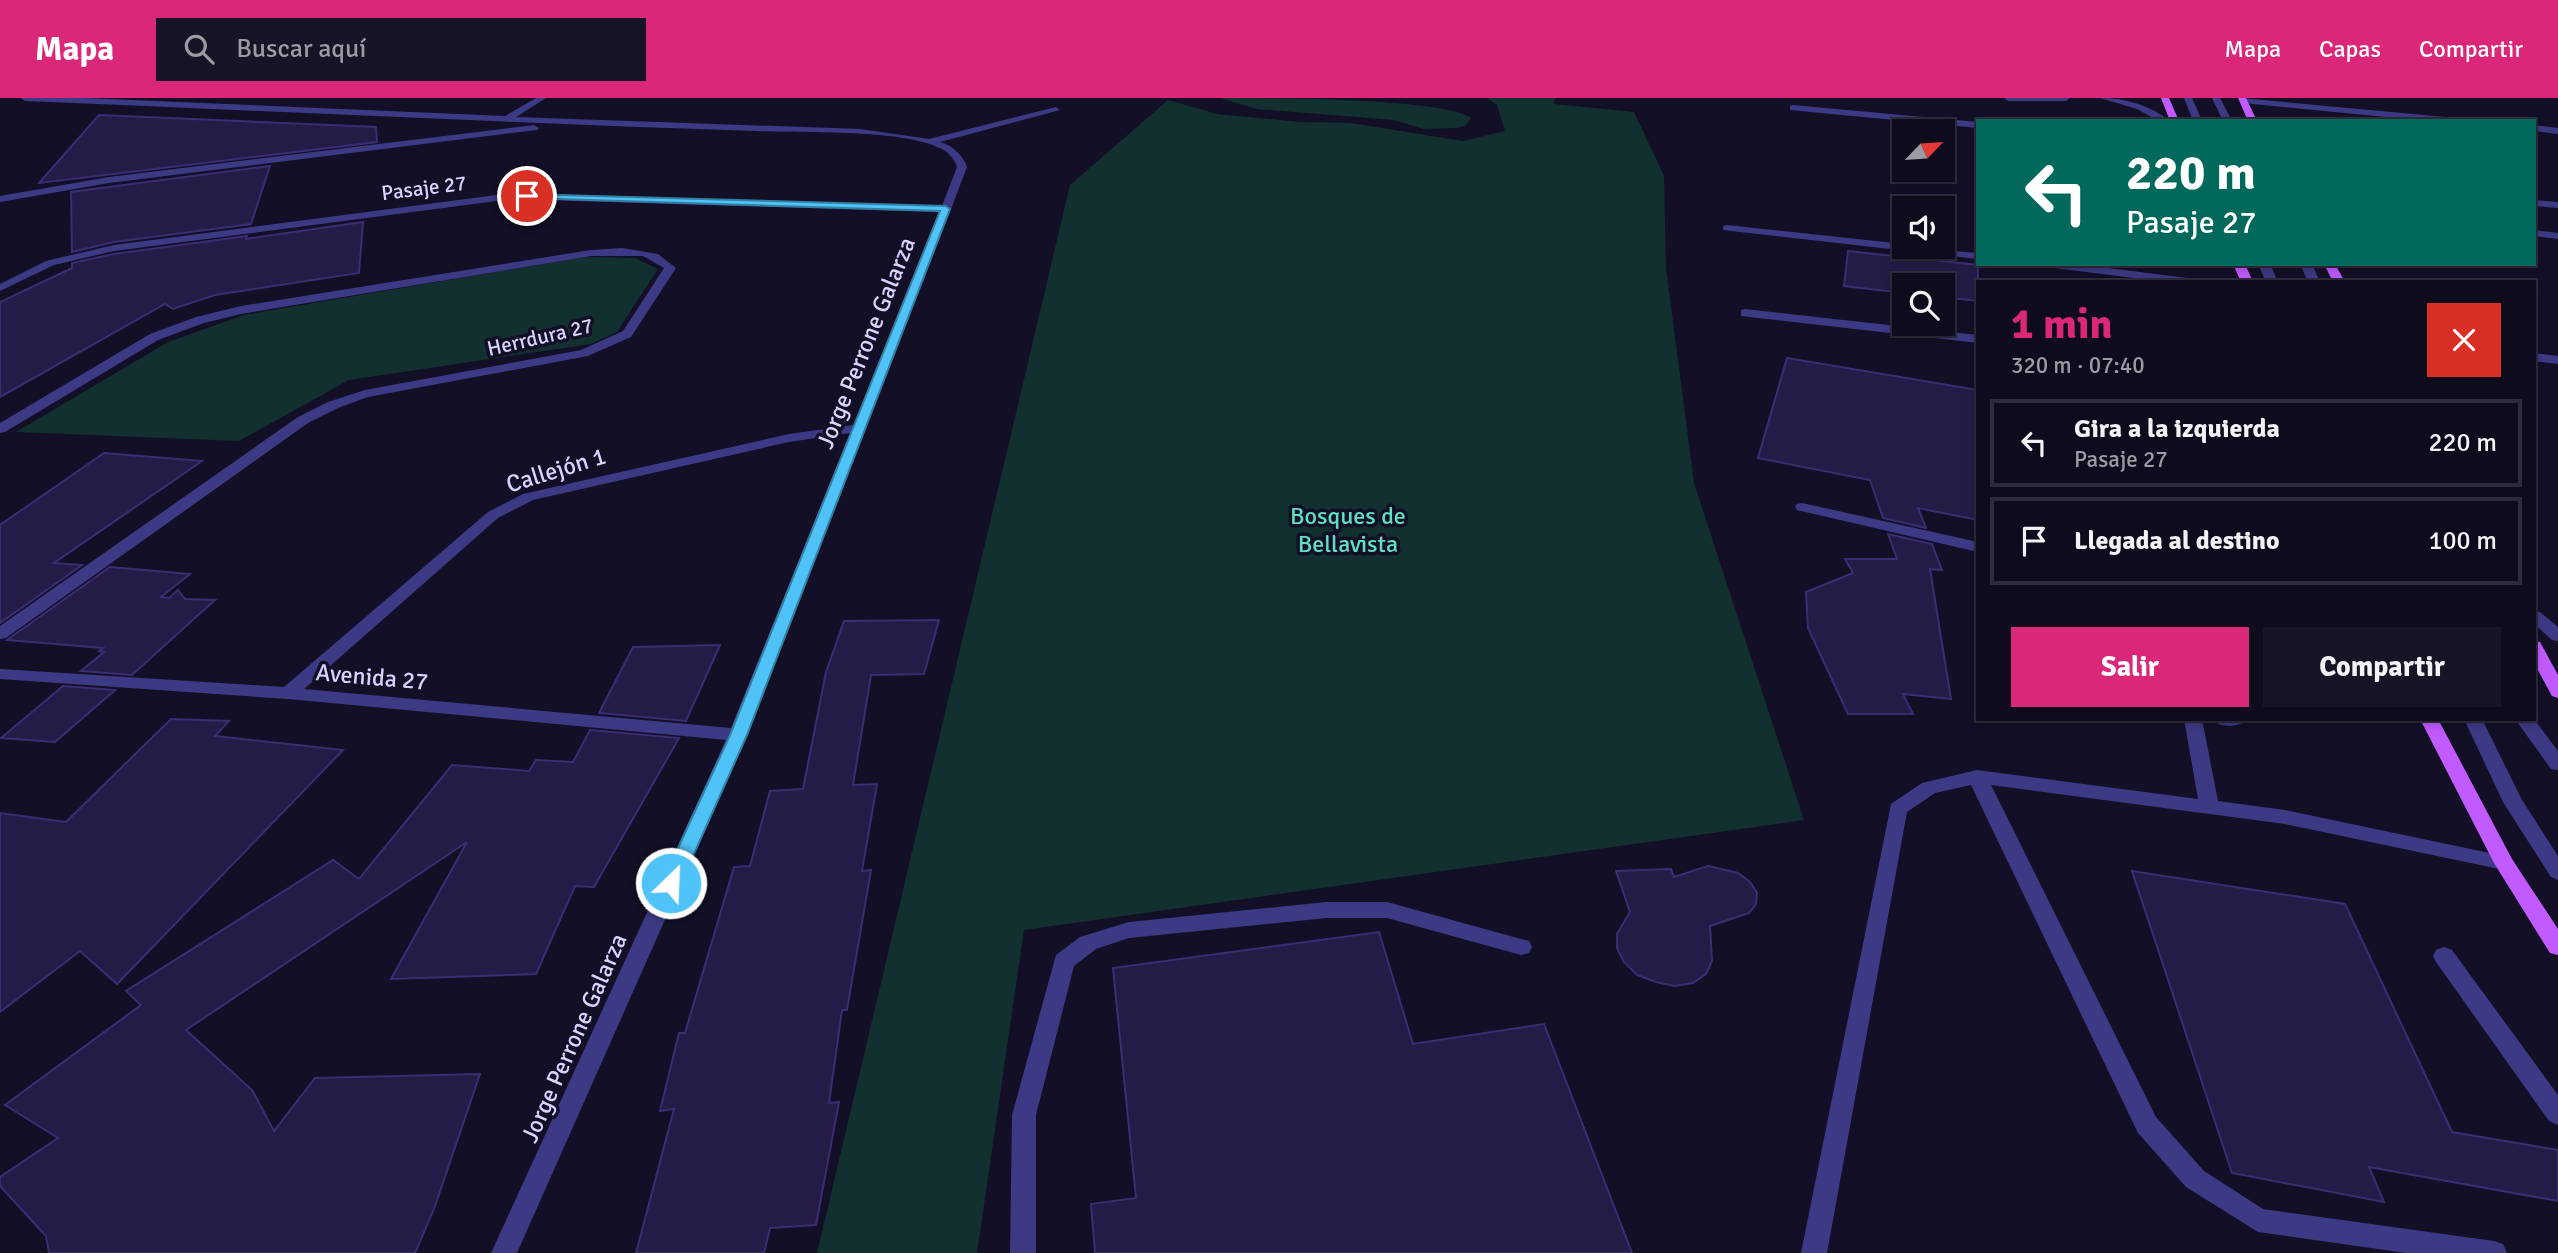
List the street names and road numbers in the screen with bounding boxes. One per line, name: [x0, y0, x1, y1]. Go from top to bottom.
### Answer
street label: Pasaje 27: [380, 170, 468, 206]
street label: Jorge Perrone Galarza: [810, 233, 922, 453]
street label: Herrdura 27: [484, 312, 596, 362]
street label: Callejón 1: [503, 441, 609, 499]
street label: Avenida 27: [315, 657, 429, 697]
street label: Jorge Perrone Galarza: [514, 929, 634, 1147]

